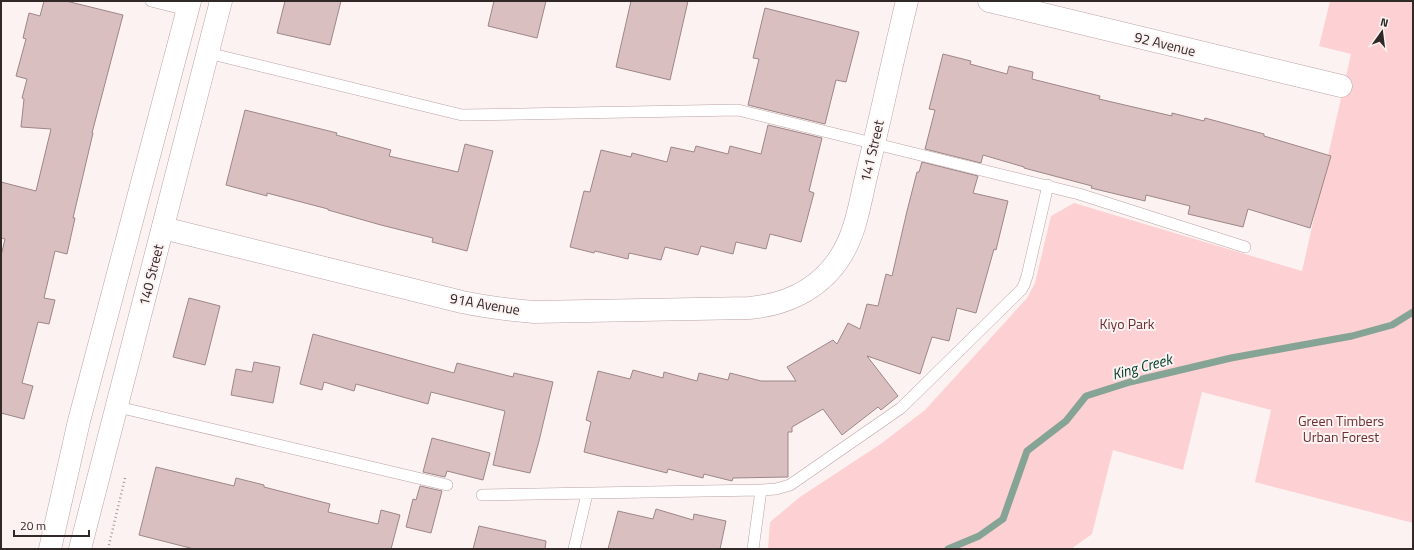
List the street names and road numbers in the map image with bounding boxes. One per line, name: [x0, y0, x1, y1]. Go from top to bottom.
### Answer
street label: 92 Avenue: [1132, 26, 1198, 61]
street label: 141 Street: [854, 118, 889, 184]
street label: 140 Street: [133, 242, 168, 308]
street label: 91A Avenue: [448, 287, 522, 320]

